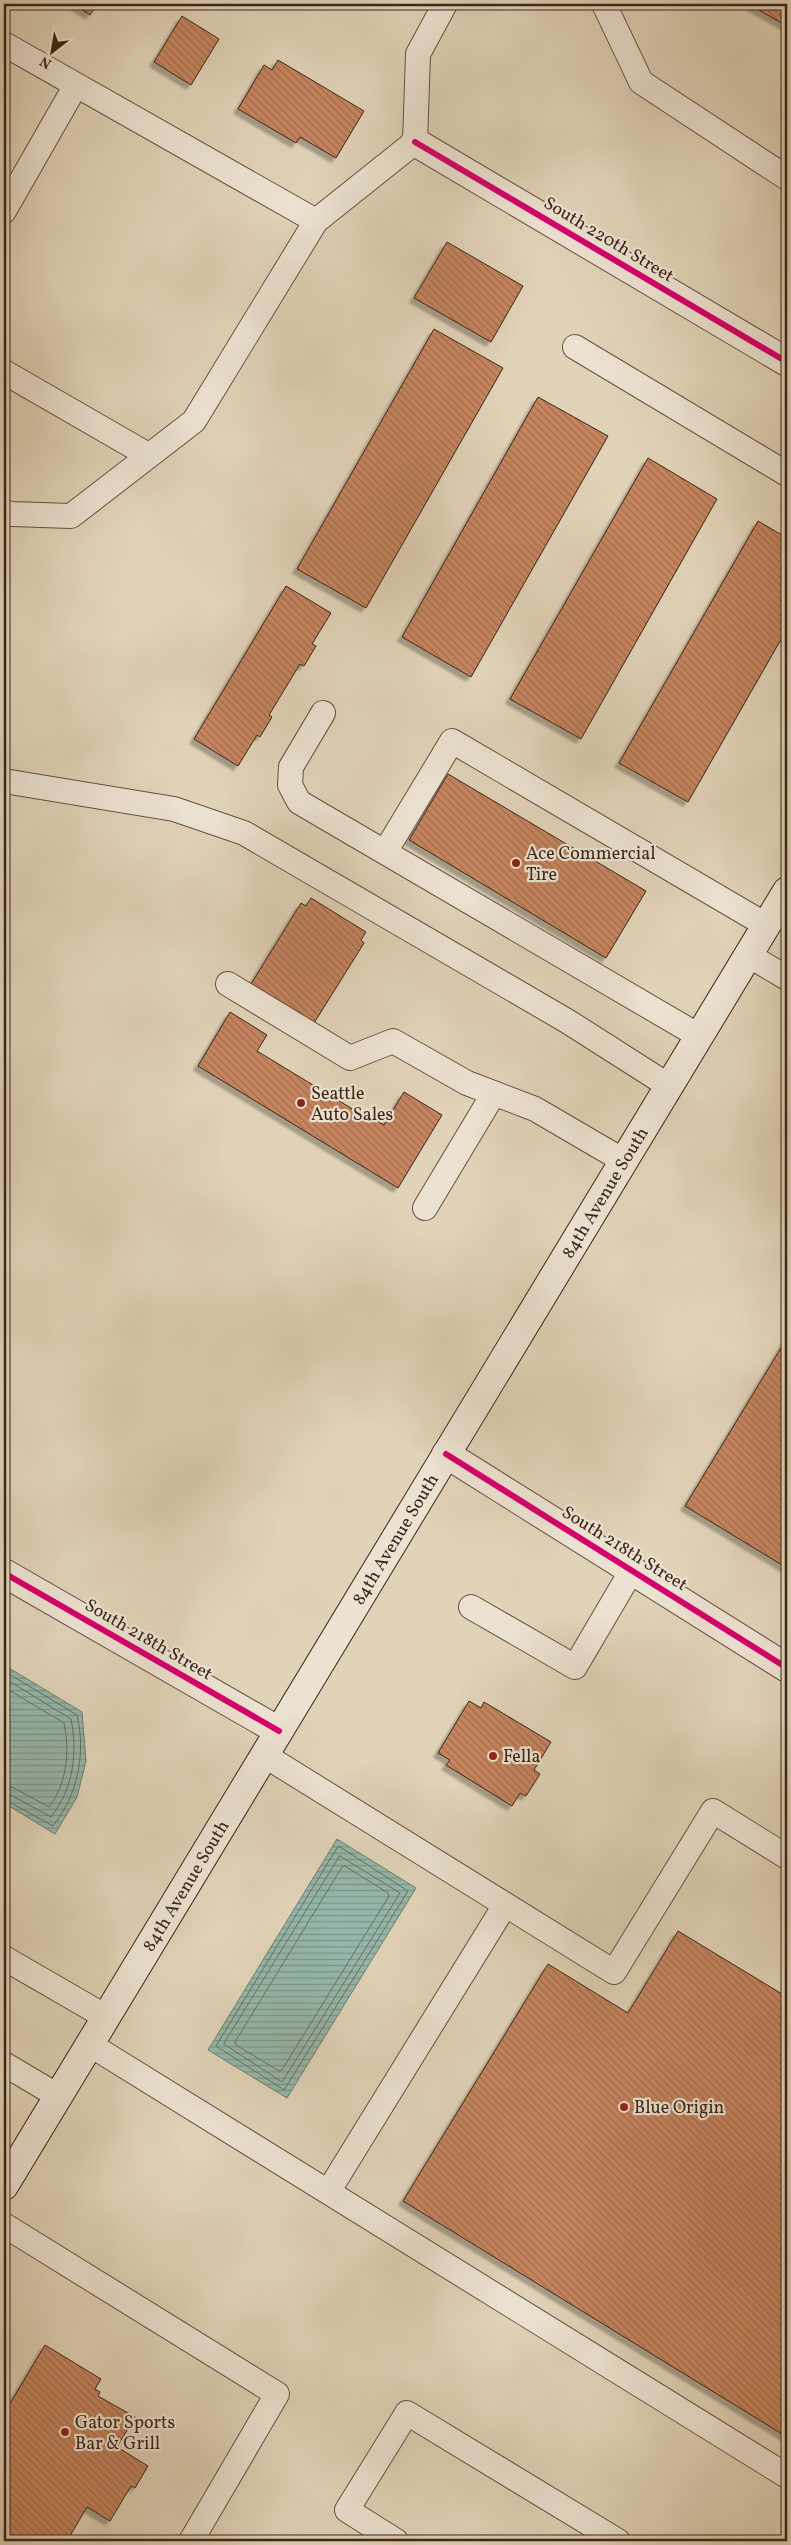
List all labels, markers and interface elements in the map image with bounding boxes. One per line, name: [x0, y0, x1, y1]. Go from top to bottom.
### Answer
north arrow: [28, 28, 78, 78]
text: N: [37, 51, 55, 73]
street label: South 220th Street: [538, 191, 678, 289]
place label: Ace Commercial Tire: [526, 842, 656, 888]
marker: Ace Commercial Tire: [510, 857, 522, 869]
place label: Seattle Auto Sales: [311, 1082, 393, 1128]
marker: Seattle Auto Sales: [295, 1097, 307, 1109]
street label: 84th Avenue South: [557, 1123, 655, 1264]
street label: 84th Avenue South: [347, 1469, 446, 1610]
street label: South 218th Street: [557, 1501, 692, 1598]
street label: South 218th Street: [80, 1593, 217, 1687]
place label: Fella: [503, 1745, 540, 1770]
marker: Fella: [487, 1750, 499, 1762]
street label: 84th Avenue South: [138, 1816, 236, 1957]
place label: Blue Origin: [634, 2096, 725, 2121]
marker: Blue Origin: [618, 2101, 630, 2113]
place label: Gator Sports Bar & Grill: [75, 2411, 175, 2457]
marker: Gator Sports Bar & Grill: [59, 2426, 71, 2438]

